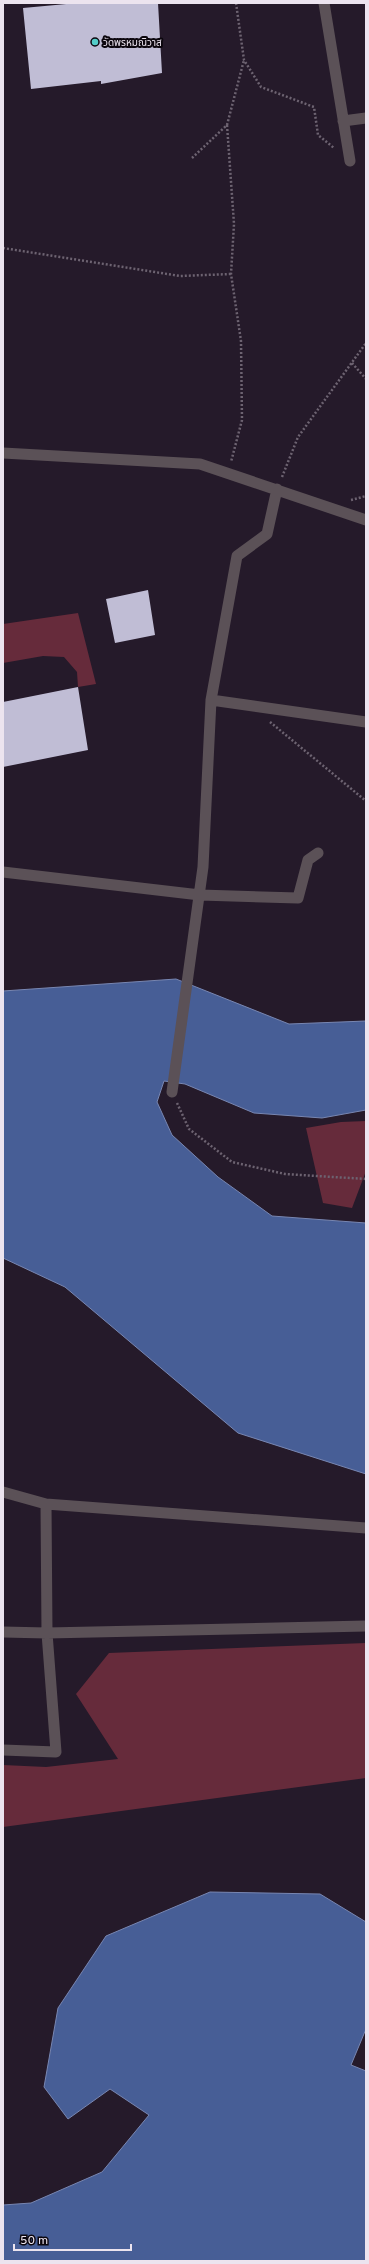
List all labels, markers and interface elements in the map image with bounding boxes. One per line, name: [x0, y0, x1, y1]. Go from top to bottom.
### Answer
marker: วัดพรหมณิวาส: [90, 37, 100, 47]
place label: วัดพรหมณิวาส: [103, 37, 162, 50]
scale bar: [14, 2226, 131, 2252]
text: 50 m: [20, 2233, 48, 2249]

